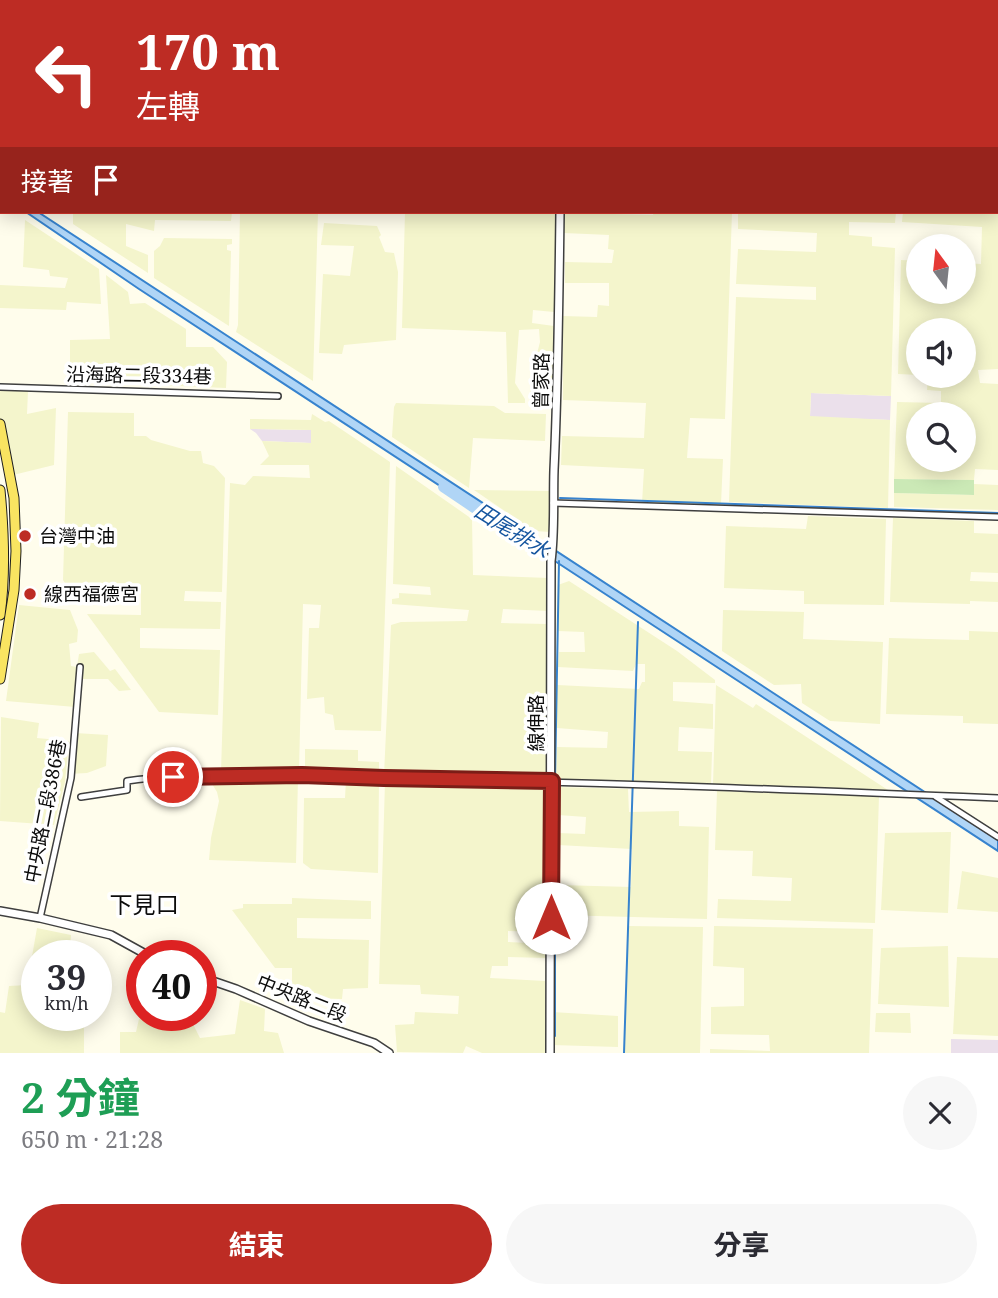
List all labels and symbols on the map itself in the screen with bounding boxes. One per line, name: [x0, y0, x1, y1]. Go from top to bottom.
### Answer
north arrow: [906, 234, 976, 304]
street label: 曾家路: [528, 352, 554, 410]
street label: 沿海路二段334巷: [66, 361, 212, 389]
water label: 田尾排水: [469, 496, 556, 565]
place label: 台灣中油: [39, 523, 115, 549]
marker: 台灣中油: [17, 528, 33, 544]
place label: 線西福德宮: [44, 581, 139, 607]
marker: 線西福德宮: [22, 586, 38, 602]
street label: 線伸路: [523, 694, 549, 752]
street label: 中央路二段386巷: [18, 737, 72, 885]
pin: [143, 747, 203, 807]
position arrow: [514, 881, 588, 955]
district label: 下見口: [110, 888, 179, 920]
speed limit sign: 40: [126, 940, 217, 1031]
street label: 中央路二段: [253, 968, 351, 1028]

